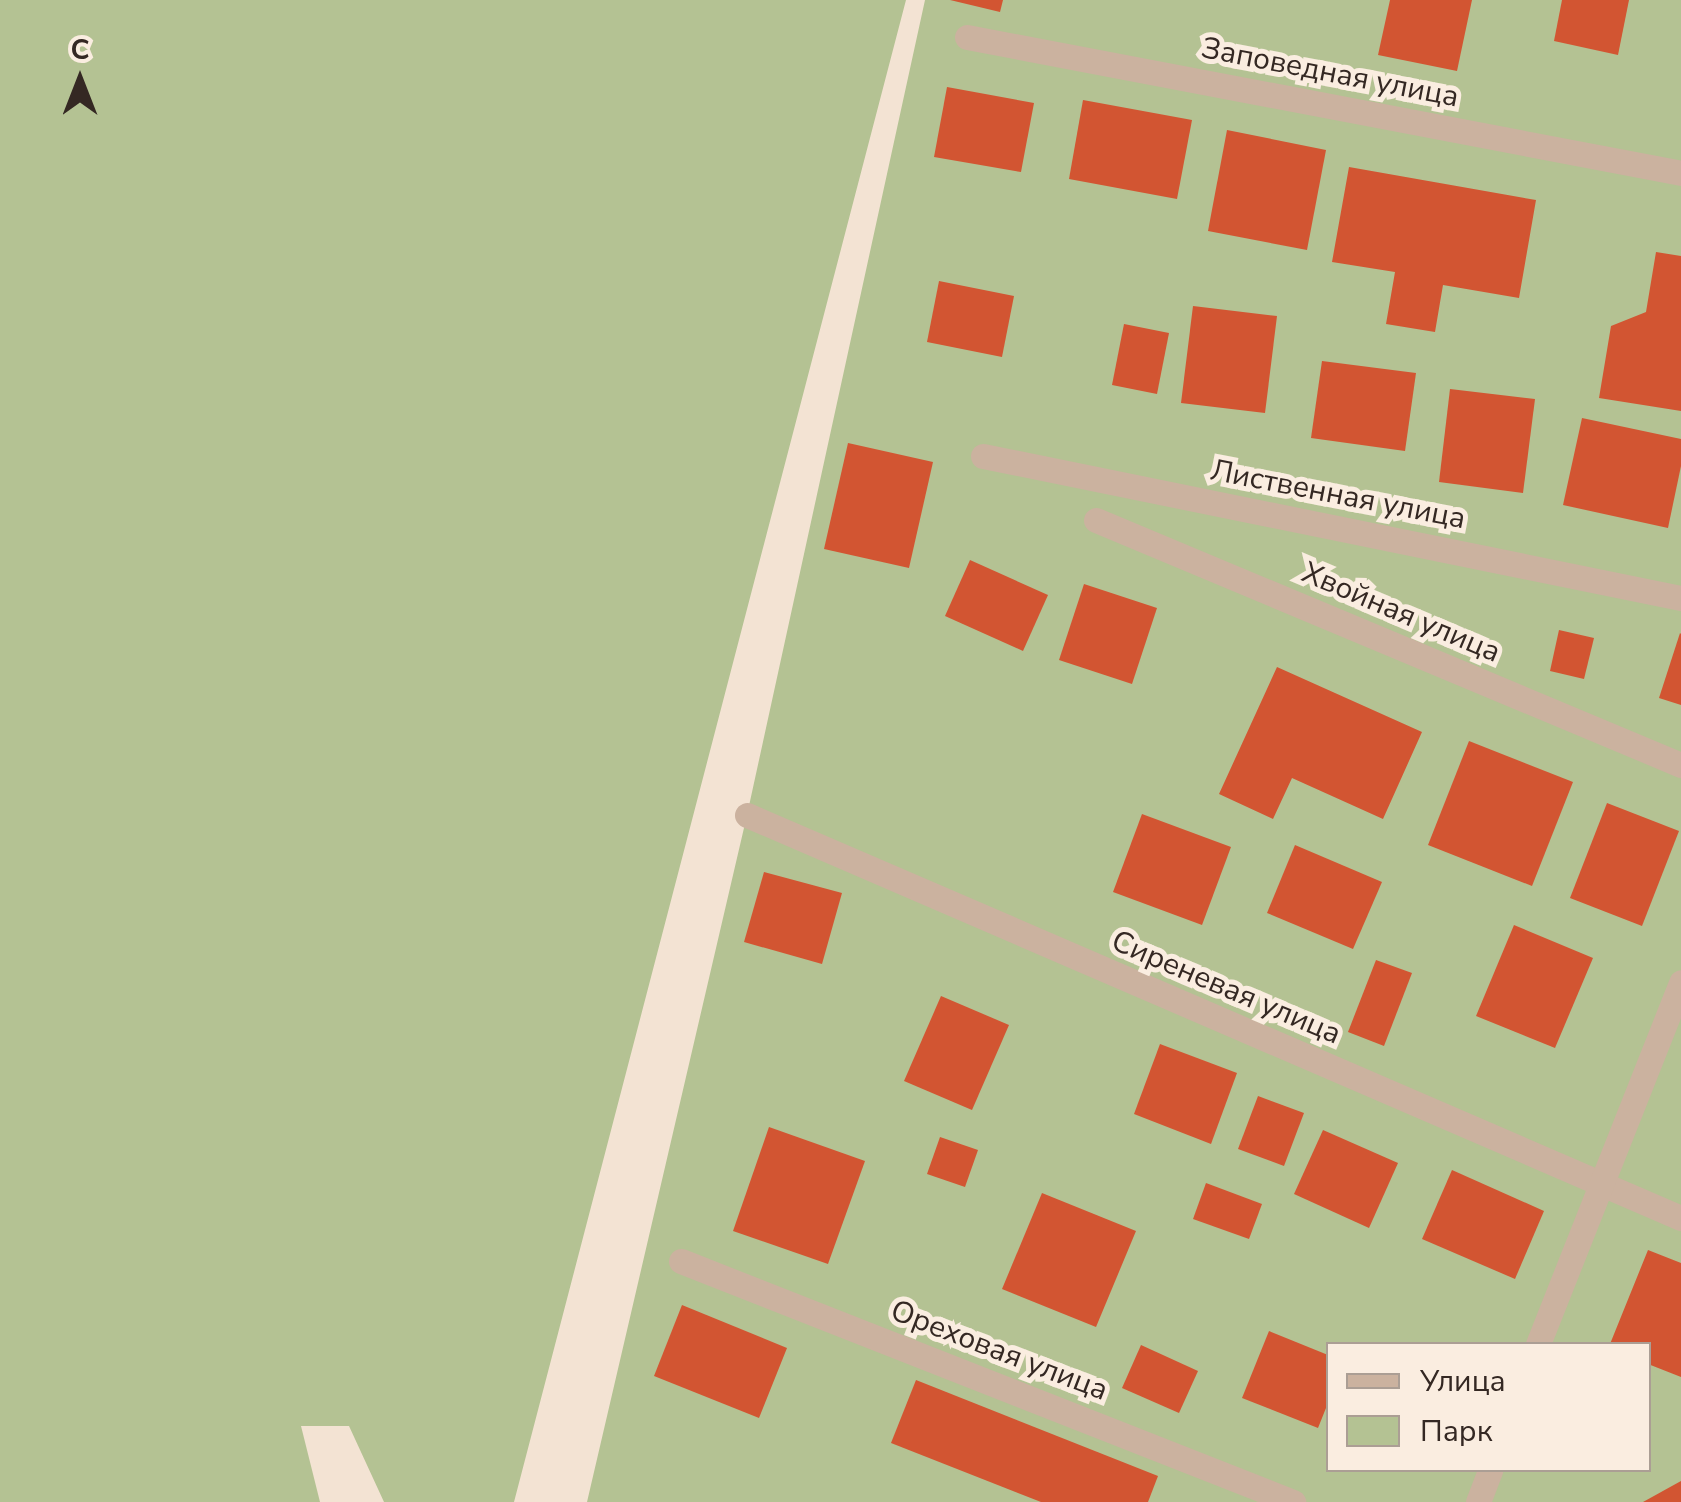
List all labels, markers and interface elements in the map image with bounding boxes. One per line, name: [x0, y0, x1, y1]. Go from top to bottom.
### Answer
north arrow: [30, 30, 130, 130]
street label: Заповедная улица: [1198, 30, 1462, 116]
text: С: [70, 31, 90, 69]
street label: Лиственная улица: [1208, 453, 1468, 537]
street label: Хвойная улица: [1297, 555, 1505, 671]
street label: Сиреневая улица: [1106, 923, 1346, 1053]
street label: Ореховая улица: [885, 1293, 1113, 1409]
legend: [1326, 1342, 1651, 1472]
text: Улица: [1420, 1361, 1506, 1402]
text: Парк: [1420, 1411, 1492, 1452]

